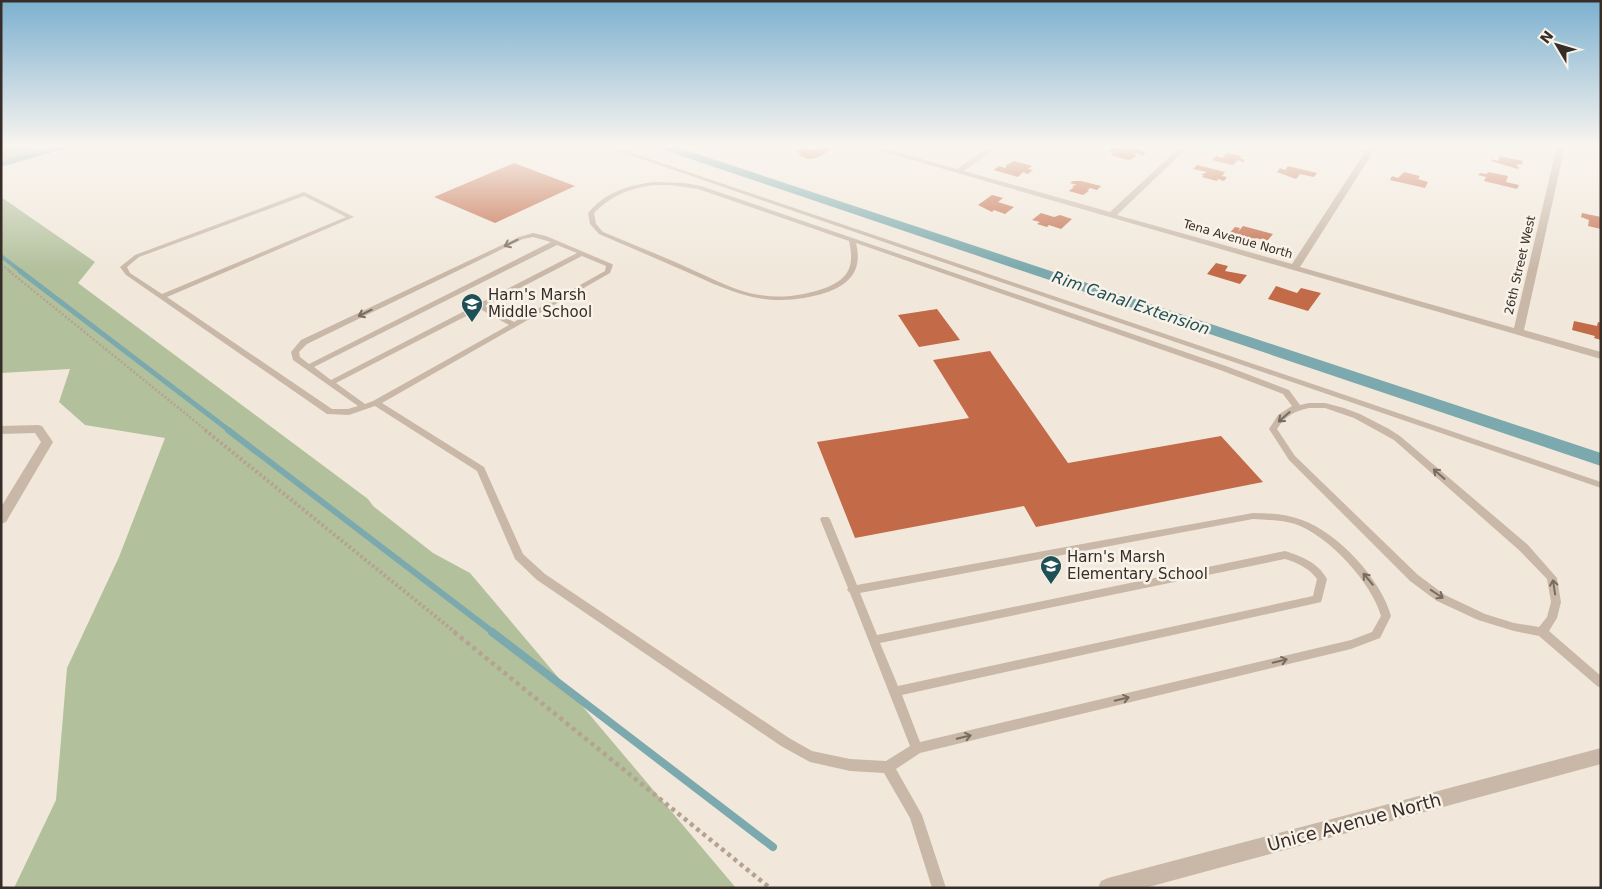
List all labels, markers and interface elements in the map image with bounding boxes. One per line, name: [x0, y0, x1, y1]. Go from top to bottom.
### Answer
north arrow: [1532, 20, 1582, 70]
text: N: [1537, 27, 1557, 47]
street label: 26th Street West: [1502, 214, 1538, 316]
street label: Tena Avenue North: [1181, 216, 1294, 261]
one-way arrow: [504, 238, 519, 248]
water label: Rim Canal Extension: [1050, 267, 1212, 339]
place label: Harn's Marsh Middle School: [488, 286, 592, 321]
school or university icon: Harn's Marsh Middle School: [460, 292, 484, 323]
one-way arrow: [357, 308, 372, 318]
one-way arrow: [1277, 412, 1290, 423]
one-way arrow: [1433, 469, 1446, 480]
place label: Harn's Marsh Elementary School: [1067, 548, 1208, 583]
school or university icon: Harn's Marsh Elementary School: [1039, 554, 1063, 585]
one-way arrow: [1362, 573, 1373, 586]
one-way arrow: [1548, 579, 1558, 595]
one-way arrow: [1429, 589, 1443, 599]
one-way arrow: [1272, 656, 1288, 665]
one-way arrow: [1114, 694, 1130, 703]
one-way arrow: [956, 732, 972, 741]
street label: Unice Avenue North: [1265, 789, 1443, 855]

